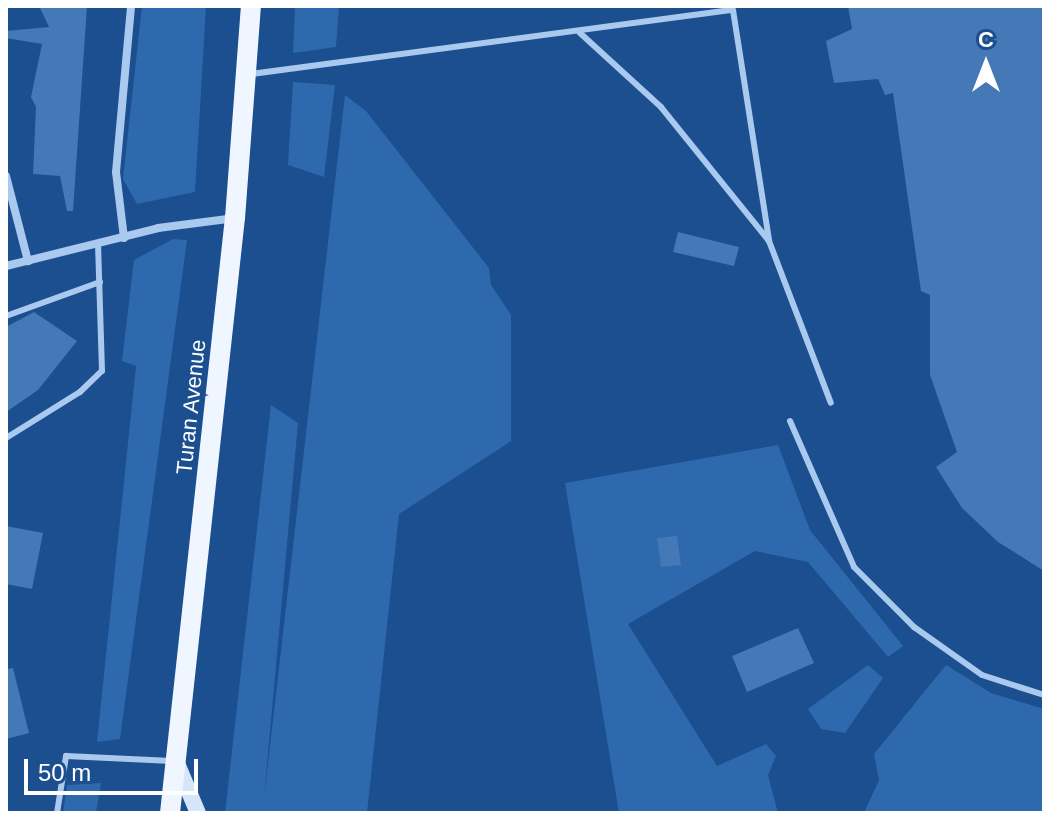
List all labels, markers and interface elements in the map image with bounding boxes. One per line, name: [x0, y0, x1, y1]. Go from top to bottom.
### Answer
north arrow: [946, 24, 1026, 104]
text: С: [978, 27, 994, 52]
street label: Turan Avenue: [171, 338, 211, 476]
scale bar: [28, 743, 202, 793]
text: 50 m: [38, 759, 91, 786]

